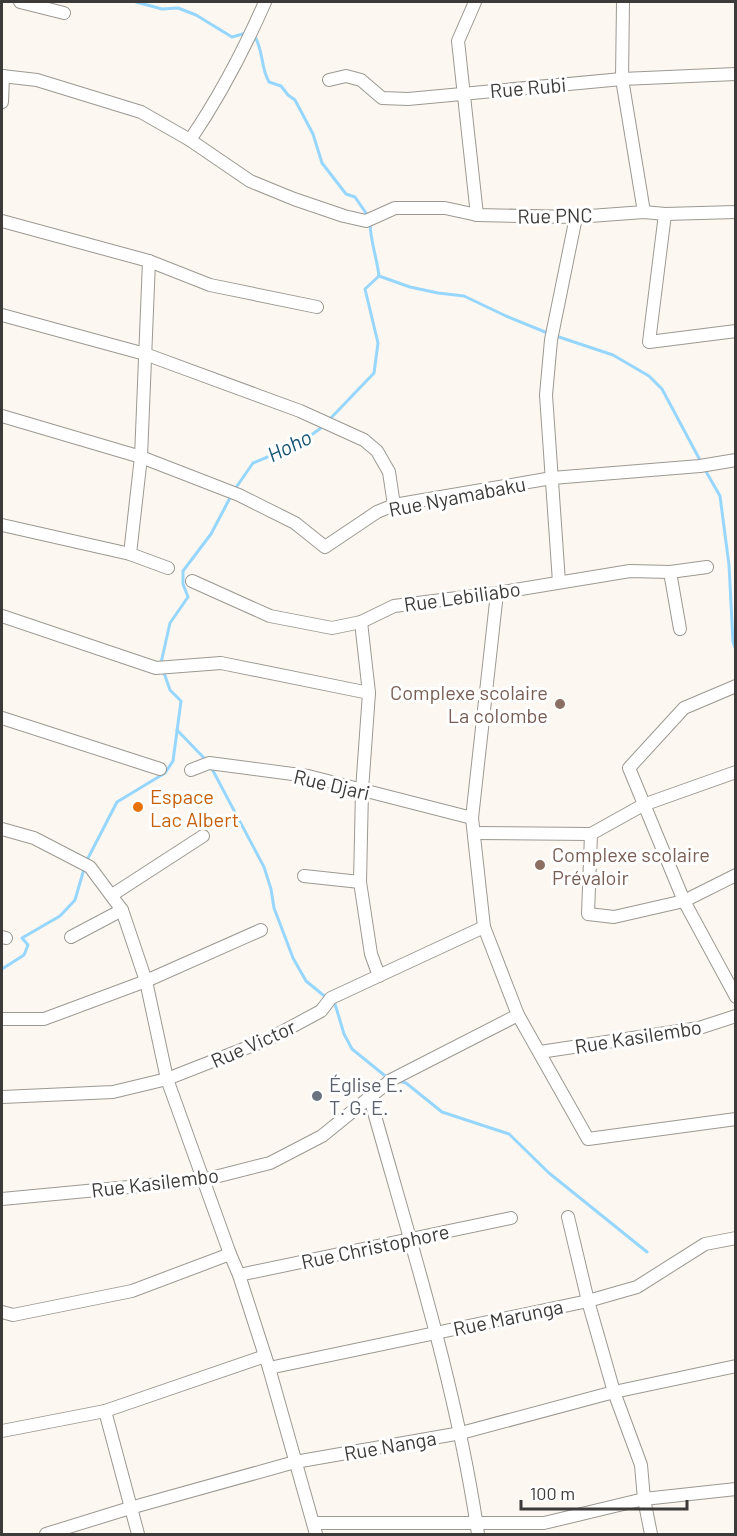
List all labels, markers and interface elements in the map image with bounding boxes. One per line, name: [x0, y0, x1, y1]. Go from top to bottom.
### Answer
street label: Rue Rubi: [489, 72, 567, 102]
street label: Rue PNC: [517, 202, 593, 228]
water label: Hoho: [263, 424, 315, 466]
street label: Rue Nyamabaku: [386, 471, 528, 521]
street label: Rue Lebiliabo: [402, 576, 522, 616]
place label: Complexe scolaire La colombe: [390, 680, 548, 727]
marker: Complexe scolaire La colombe: [553, 697, 567, 711]
street label: Rue Djari: [292, 764, 372, 804]
place label: Espace Lac Albert: [150, 784, 239, 831]
marker: Espace Lac Albert: [131, 800, 145, 814]
place label: Complexe scolaire Prévaloir: [552, 842, 710, 889]
marker: Complexe scolaire Prévaloir: [533, 858, 547, 872]
street label: Rue Victor: [207, 1014, 299, 1072]
street label: Rue Kasilembo: [573, 1014, 703, 1058]
place label: Église E. T. G. E.: [329, 1072, 403, 1119]
marker: Église E. T. G. E.: [310, 1089, 324, 1103]
street label: Rue Kasilembo: [90, 1162, 220, 1202]
street label: Rue Christophore: [299, 1219, 451, 1273]
street label: Rue Marunga: [451, 1294, 565, 1340]
street label: Rue Nanga: [342, 1425, 438, 1465]
scale bar: [521, 1473, 688, 1511]
text: 100 m: [530, 1482, 575, 1504]

